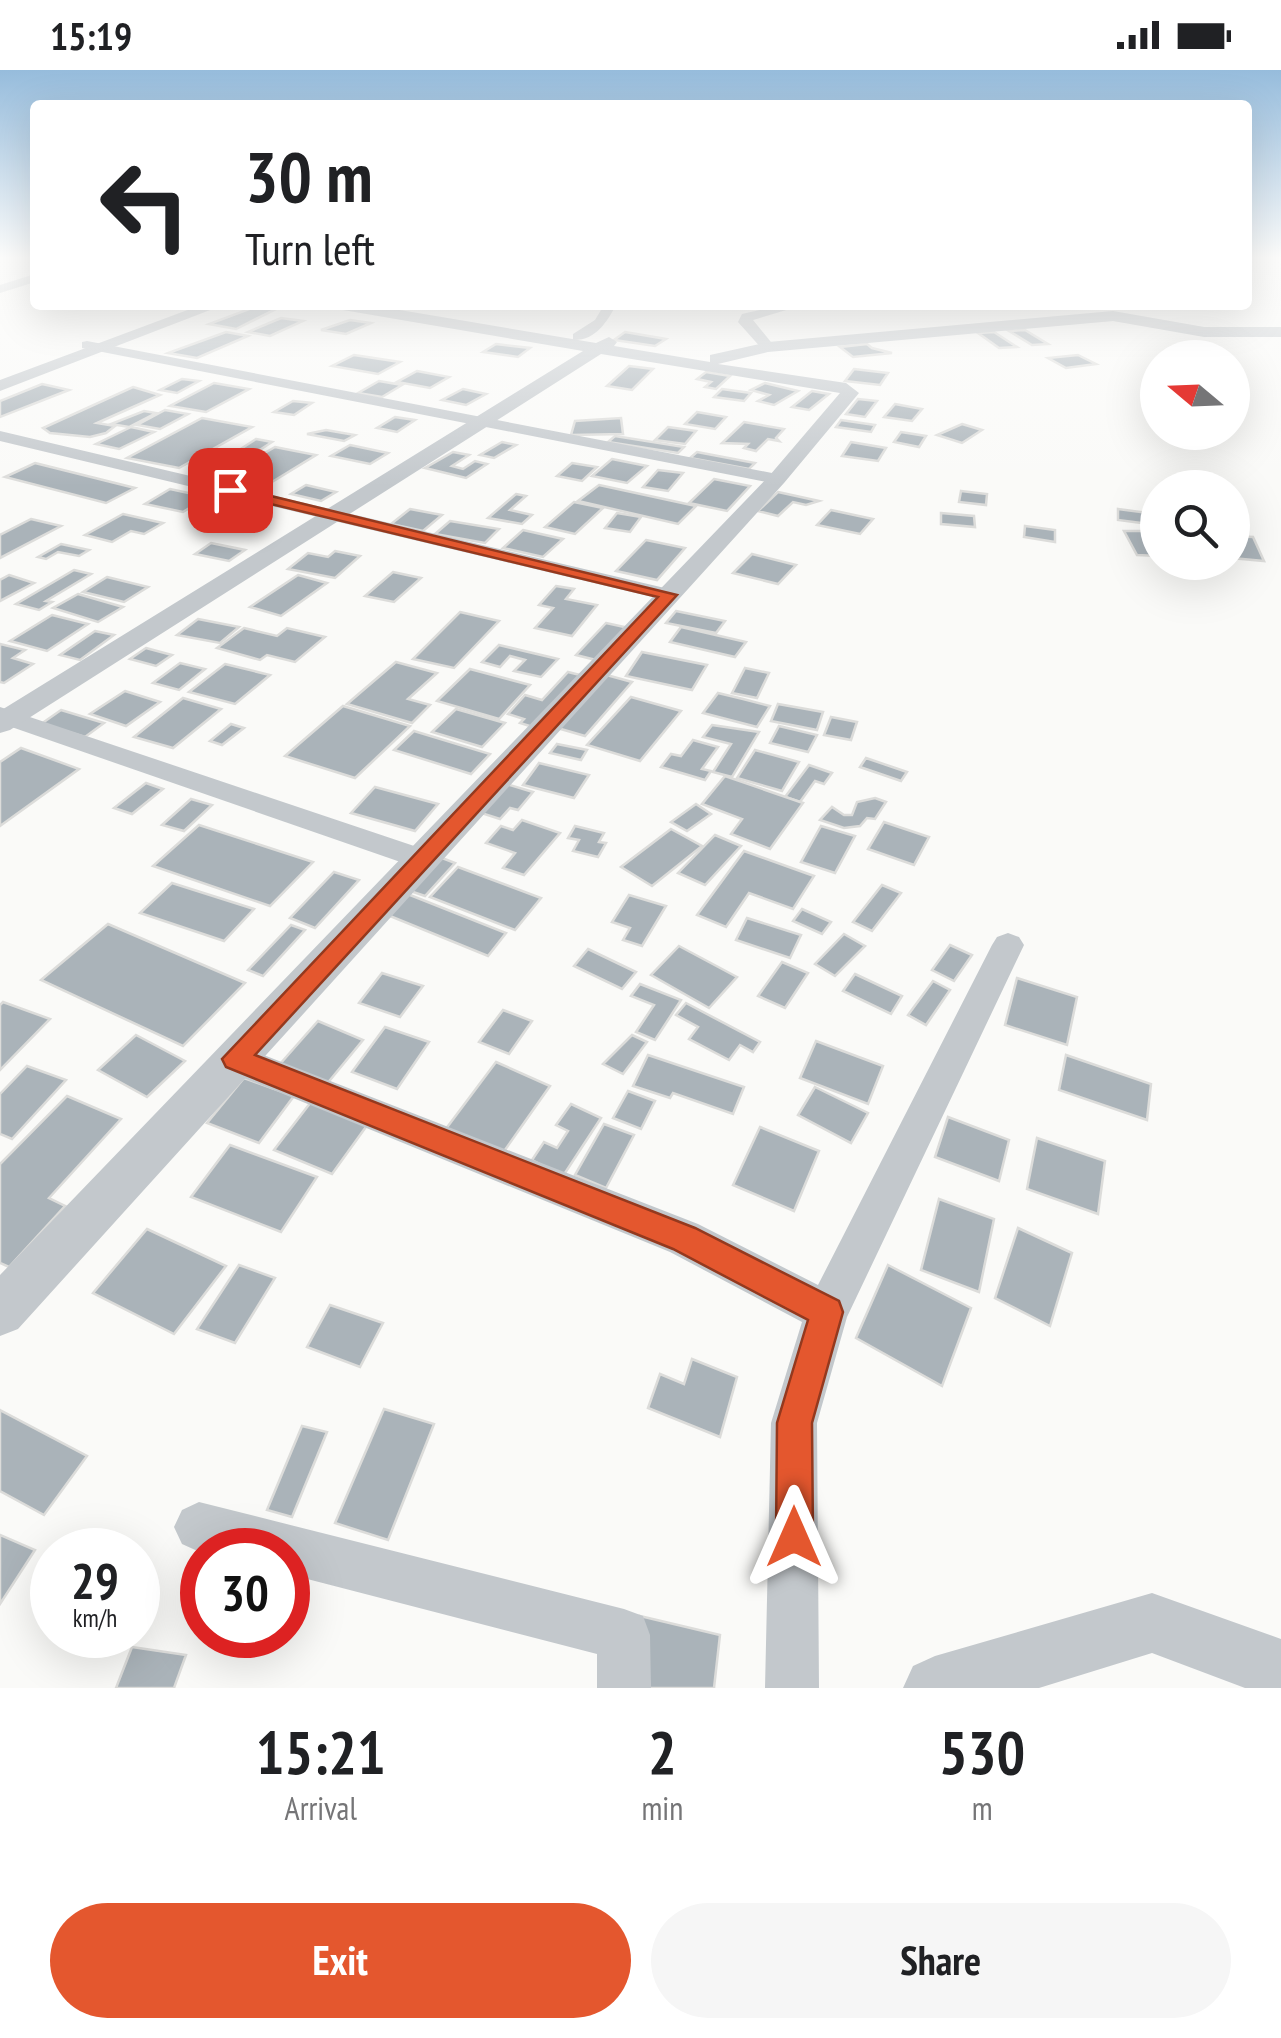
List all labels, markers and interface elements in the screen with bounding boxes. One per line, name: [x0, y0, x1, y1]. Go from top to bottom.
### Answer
text: 15:19: [50, 11, 132, 60]
text: 30 m: [245, 131, 373, 221]
icon: left: [80, 140, 210, 270]
text: Turn left: [245, 219, 375, 277]
north arrow: [1140, 340, 1250, 450]
map controls: [1140, 340, 1250, 580]
pin: [188, 448, 273, 533]
icon: arrive: [203, 463, 258, 518]
button: search: [1140, 470, 1250, 580]
position arrow: [742, 1485, 846, 1589]
speed limit sign: 30: [180, 1528, 310, 1658]
text: 29: [71, 1548, 119, 1613]
text: km/h: [73, 1602, 117, 1634]
text: 15:21: [256, 1713, 386, 1791]
text: 2: [648, 1713, 677, 1791]
text: 530: [939, 1713, 1025, 1791]
text: Arrival: [285, 1787, 357, 1829]
text: min: [641, 1787, 683, 1829]
text: m: [972, 1787, 993, 1829]
button: Exit: [50, 1903, 631, 2018]
button: Share: [651, 1903, 1231, 2018]

